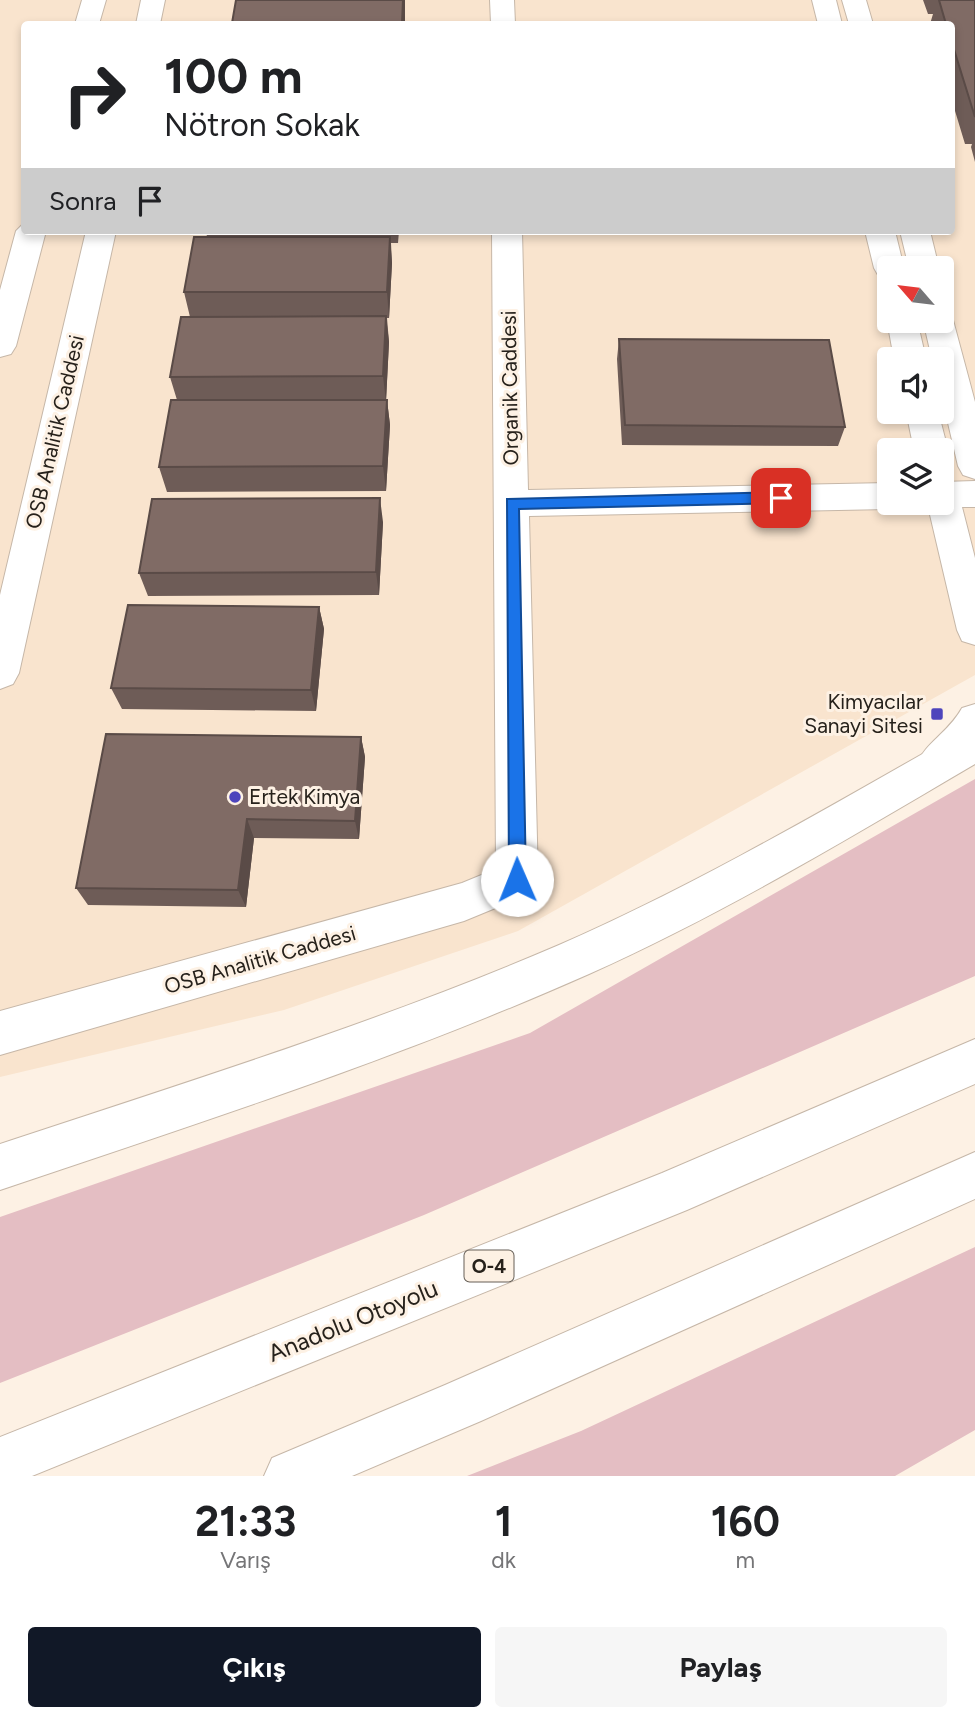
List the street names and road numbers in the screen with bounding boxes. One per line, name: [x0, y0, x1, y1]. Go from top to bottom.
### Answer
street label: Organik Caddesi: [496, 310, 523, 466]
street label: OSB Analitik Caddesi: [20, 333, 89, 531]
street label: OSB Analitik Caddesi: [161, 920, 359, 999]
road number: O-4: [464, 1250, 514, 1282]
street label: Anadolu Otoyolu: [264, 1273, 442, 1368]

